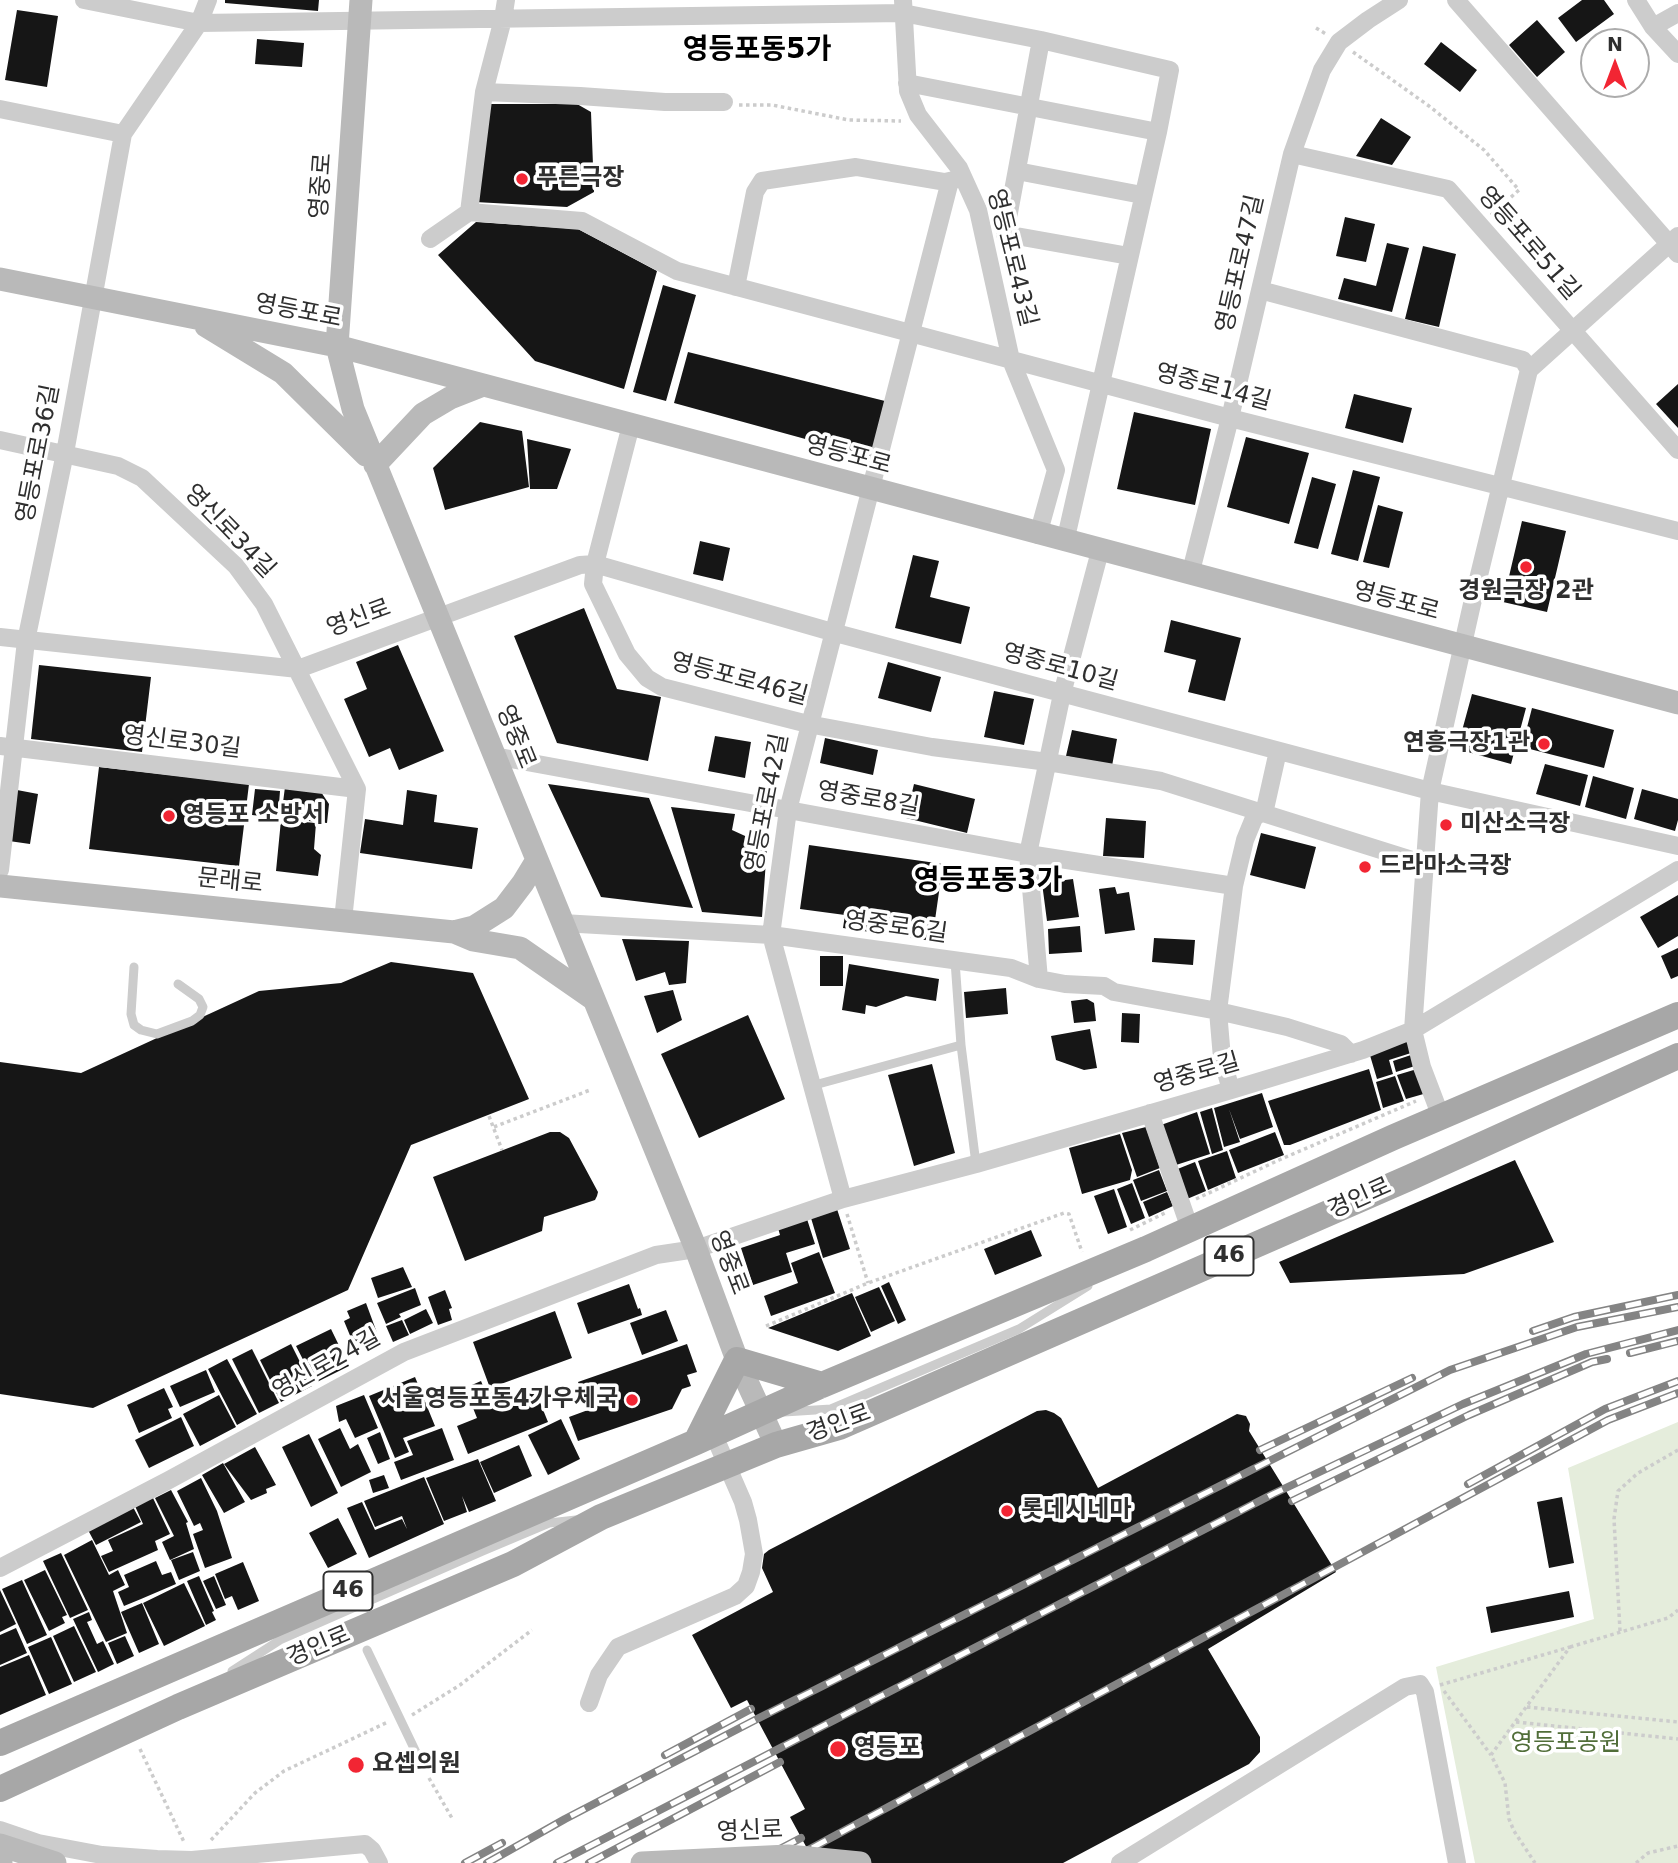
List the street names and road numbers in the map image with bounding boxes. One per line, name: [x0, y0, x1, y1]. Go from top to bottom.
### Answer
street label: 영중로: [305, 152, 339, 220]
street label: 영등포로51길: [1471, 181, 1585, 307]
street label: 영등포로43길: [980, 186, 1042, 330]
street label: 영등포로47길: [1211, 192, 1271, 336]
street label: 영등포로: [252, 289, 344, 335]
street label: 영중로14길: [1152, 359, 1274, 417]
street label: 영등포로36길: [11, 382, 67, 526]
street label: 영등포로: [802, 431, 894, 481]
street label: 영신로34길: [177, 479, 281, 585]
street label: 영등포로: [1350, 577, 1442, 627]
street label: 영신로: [323, 594, 395, 644]
street label: 영중로10길: [999, 639, 1121, 697]
street label: 영등포로46길: [667, 648, 811, 712]
street label: 영중로: [489, 701, 541, 773]
street label: 영신로30길: [121, 721, 243, 765]
street label: 영등포로42길: [740, 731, 796, 875]
street label: 영중로8길: [814, 777, 922, 823]
street label: 문래로: [196, 864, 264, 900]
street label: 영중로6길: [843, 907, 949, 949]
street label: 영중로길: [1151, 1048, 1243, 1100]
street label: 경인로: [1324, 1172, 1396, 1226]
street label: 영중로: [703, 1227, 753, 1299]
road number: 46: [1204, 1236, 1254, 1275]
street label: 영신로24길: [268, 1324, 386, 1406]
street label: 경인로: [803, 1399, 875, 1449]
road number: 46: [324, 1572, 372, 1610]
street label: 경인로: [283, 1621, 355, 1673]
street label: 영신로: [716, 1816, 784, 1848]

